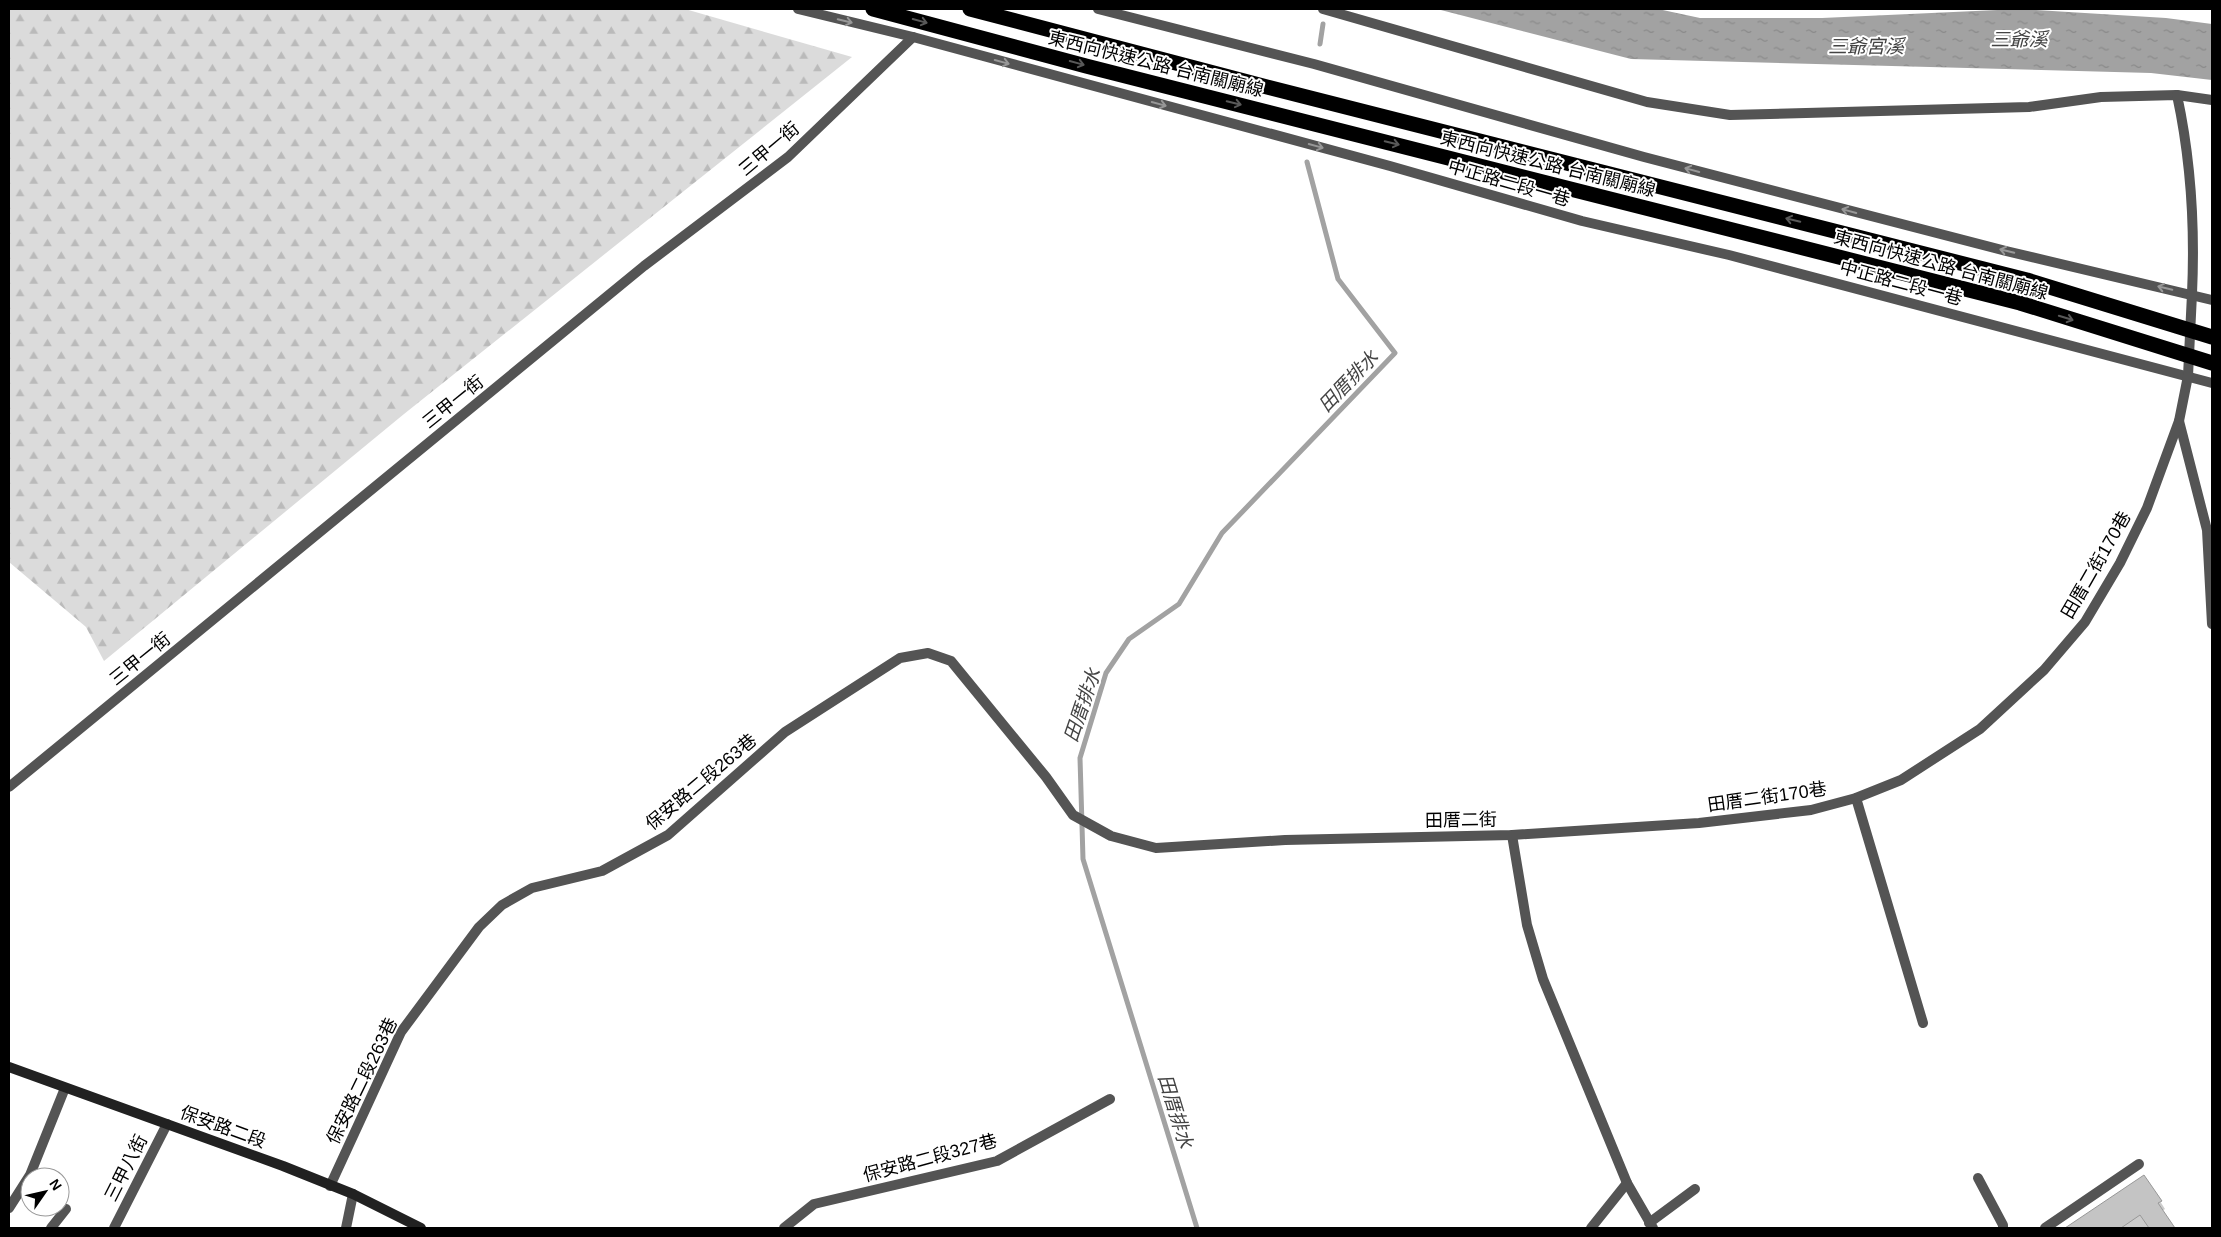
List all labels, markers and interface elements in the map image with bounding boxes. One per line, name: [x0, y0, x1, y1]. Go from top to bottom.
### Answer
one-way arrow: [836, 16, 852, 26]
one-way arrow: [912, 17, 928, 27]
street label: 東西向快速公路 台南關廟線: [1046, 28, 1266, 100]
water label: 三爺溪: [1990, 29, 2050, 50]
water label: 三爺宮溪: [1828, 36, 1907, 57]
one-way arrow: [994, 57, 1010, 67]
one-way arrow: [1068, 59, 1084, 69]
one-way arrow: [1226, 99, 1242, 108]
one-way arrow: [1150, 100, 1166, 110]
street label: 三甲一街: [735, 118, 803, 180]
street label: 東西向快速公路 台南關廟線: [1438, 128, 1658, 200]
one-way arrow: [1383, 139, 1399, 148]
one-way arrow: [1307, 142, 1323, 151]
street label: 中正路二段一巷: [1446, 156, 1572, 210]
one-way arrow: [1685, 165, 1701, 174]
one-way arrow: [1842, 205, 1858, 215]
one-way arrow: [1785, 215, 1801, 225]
street label: 東西向快速公路 台南關廟線: [1832, 227, 2050, 303]
one-way arrow: [1999, 246, 2015, 255]
street label: 中正路二段一巷: [1838, 257, 1964, 309]
one-way arrow: [2158, 283, 2174, 292]
one-way arrow: [2058, 314, 2074, 323]
water label: 田厝排水: [1314, 346, 1383, 416]
street label: 三甲一街: [419, 372, 487, 432]
street label: 田厝二街170巷: [2057, 508, 2135, 622]
street label: 三甲一街: [106, 629, 174, 689]
water label: 田厝排水: [1060, 665, 1105, 745]
street label: 保安路二段263巷: [642, 730, 760, 834]
street label: 田厝二街170巷: [1706, 779, 1828, 815]
street label: 田厝二街: [1425, 809, 1497, 831]
street label: 保安路二段263巷: [323, 1015, 401, 1147]
water label: 田厝排水: [1154, 1072, 1197, 1152]
street label: 保安路二段: [177, 1102, 269, 1152]
street label: 保安路二段327巷: [861, 1130, 999, 1186]
street label: 三甲八街: [101, 1131, 151, 1205]
north arrow: [20, 1167, 70, 1217]
text: N: [46, 1176, 65, 1193]

